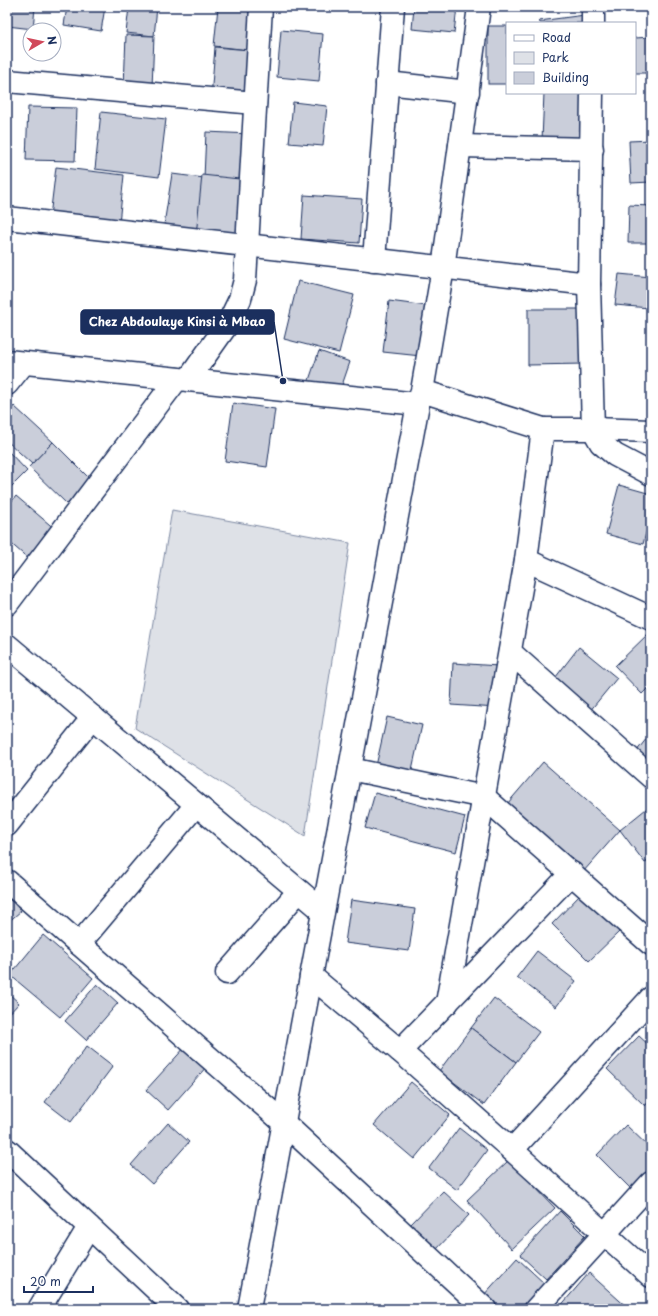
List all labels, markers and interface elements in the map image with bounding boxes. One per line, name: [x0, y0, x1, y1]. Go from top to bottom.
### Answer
north arrow: [22, 22, 62, 62]
legend: [506, 22, 636, 94]
text: Road: [542, 28, 571, 46]
text: N: [43, 35, 61, 46]
text: Park: [542, 48, 569, 66]
text: Building: [542, 68, 589, 86]
callout: Chez Abdoulaye Kinsi à Mbao: [81, 310, 274, 334]
text: Chez Abdoulaye Kinsi à Mbao: [89, 312, 265, 330]
scale bar: [24, 1268, 93, 1294]
text: 20 m: [30, 1272, 61, 1290]

